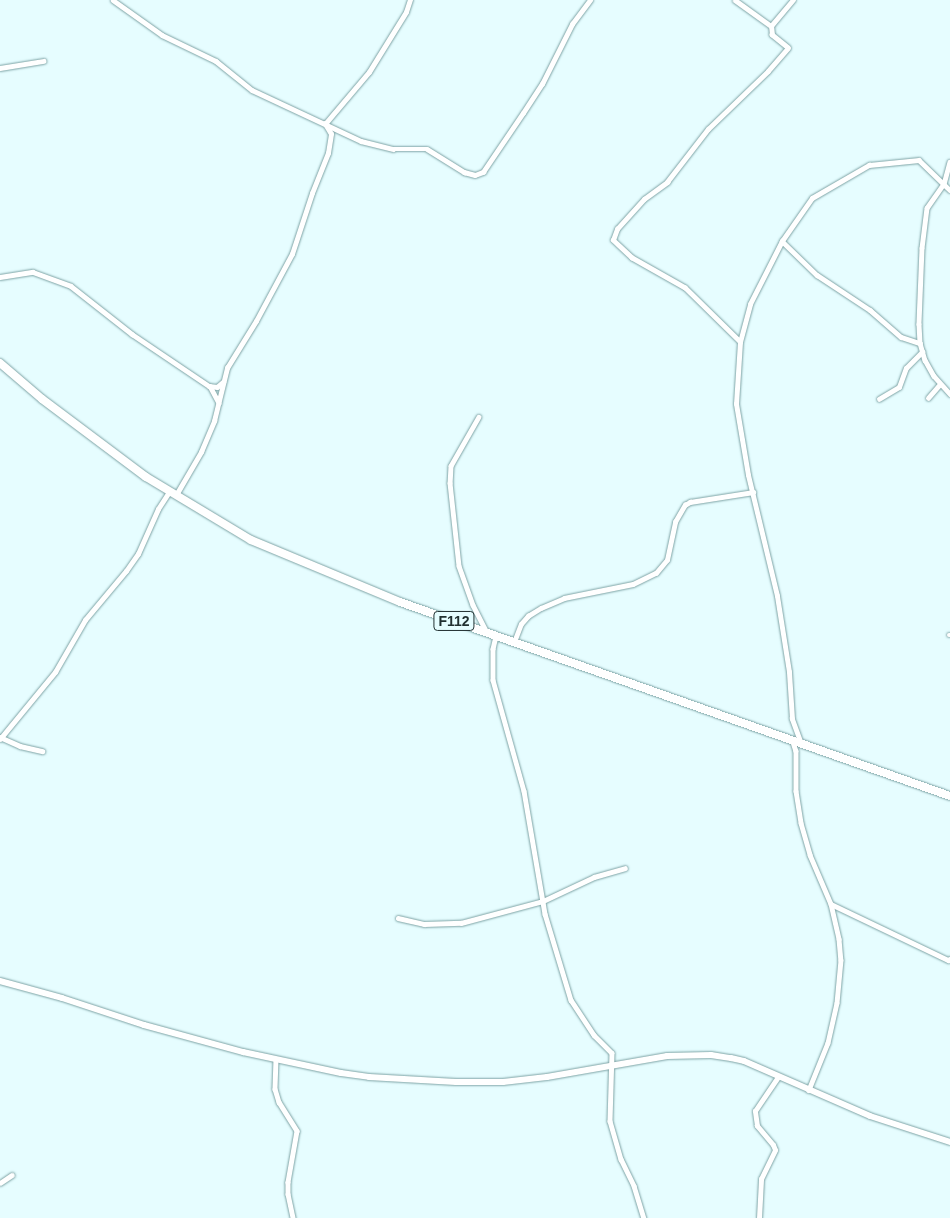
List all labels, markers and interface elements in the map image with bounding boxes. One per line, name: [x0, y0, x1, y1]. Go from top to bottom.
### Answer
road number: F112: [433, 610, 475, 632]

